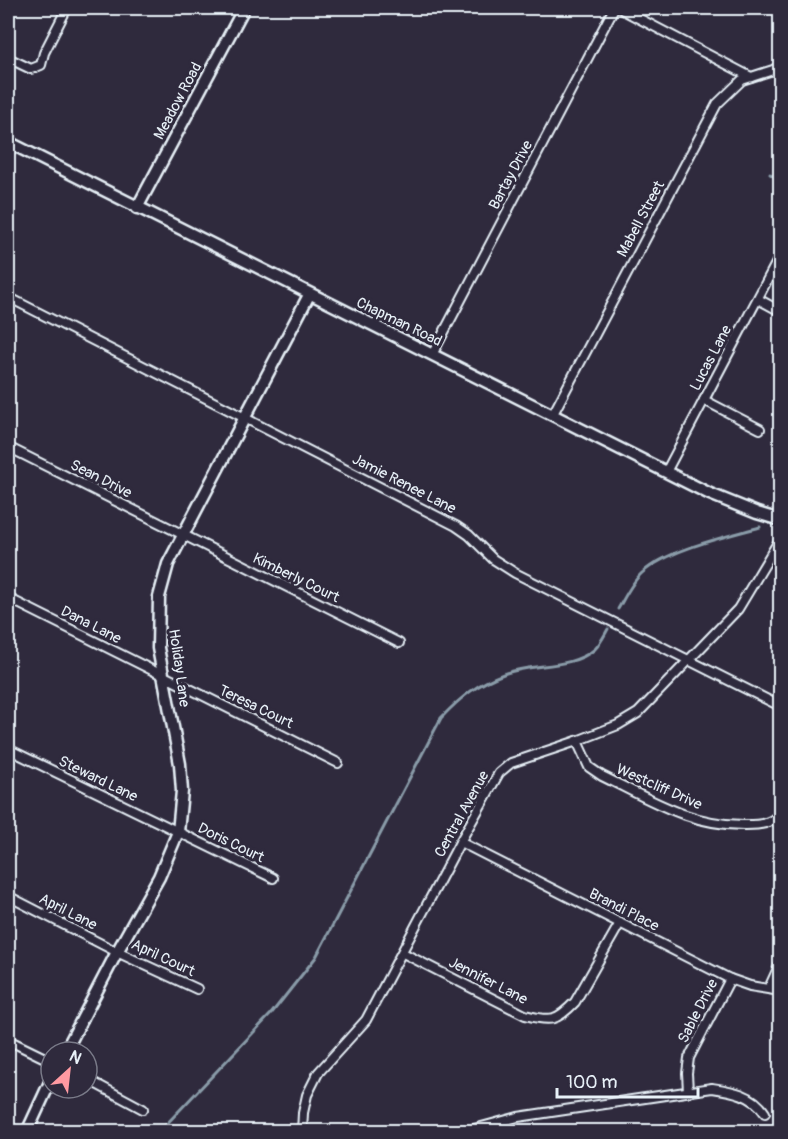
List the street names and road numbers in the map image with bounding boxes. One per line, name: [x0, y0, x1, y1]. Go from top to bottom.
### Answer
street label: Meadow Road: [150, 59, 206, 143]
street label: Bartay Drive: [485, 137, 537, 213]
street label: Mabell Street: [613, 177, 669, 260]
street label: Chapman Road: [353, 293, 445, 351]
street label: Lucas Lane: [686, 321, 736, 394]
street label: Jamie Renee Lane: [349, 450, 460, 519]
street label: Sean Drive: [67, 455, 135, 503]
street label: Kimberly Court: [249, 549, 343, 608]
street label: Dana Lane: [57, 602, 125, 649]
street label: Holiday Lane: [164, 628, 194, 709]
street label: Teresa Court: [216, 681, 297, 734]
street label: Steward Lane: [55, 752, 141, 807]
street label: Westcliff Drive: [613, 760, 705, 815]
street label: Central Avenue: [430, 767, 494, 861]
street label: Doris Court: [195, 819, 268, 868]
street label: Brandi Place: [586, 884, 663, 936]
street label: April Lane: [36, 889, 101, 935]
street label: April Court: [128, 935, 199, 981]
street label: Jennifer Lane: [445, 953, 531, 1009]
street label: Sable Drive: [674, 975, 722, 1046]

